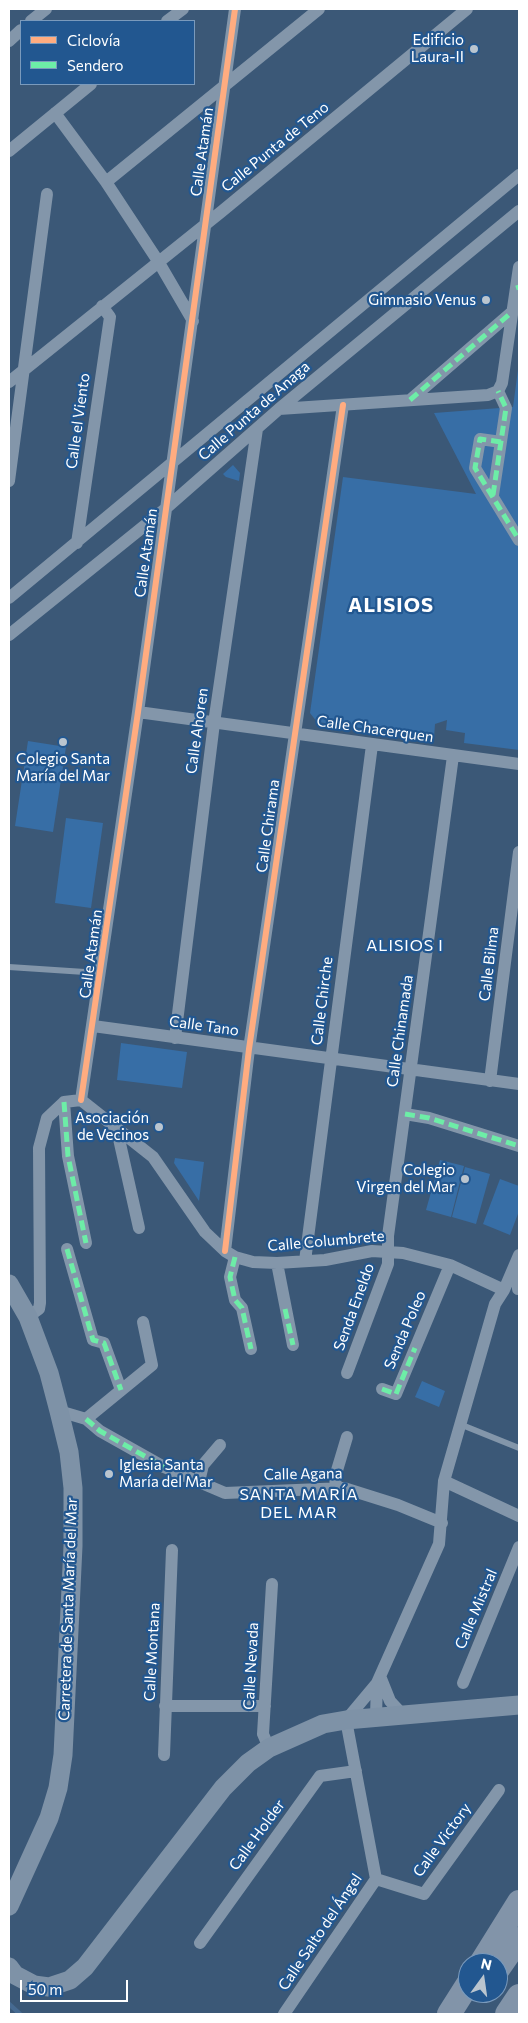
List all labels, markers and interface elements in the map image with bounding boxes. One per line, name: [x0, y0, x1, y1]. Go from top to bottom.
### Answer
legend: [20, 20, 195, 85]
text: Ciclovía: [67, 31, 120, 49]
place label: Edificio Laura-II: [411, 31, 464, 66]
marker: Edificio Laura-II: [468, 43, 480, 55]
text: Sendero: [67, 56, 124, 74]
street label: Calle Punta de Teno: [218, 98, 332, 196]
street label: Calle Atamán: [187, 106, 217, 198]
place label: Gimnasio Venus: [368, 291, 476, 309]
marker: Gimnasio Venus: [480, 294, 492, 306]
street label: Calle Punta de Anaga: [195, 358, 313, 464]
street label: Calle el Viento: [62, 372, 94, 470]
street label: Calle Atamán: [131, 507, 161, 599]
district label: ALISIOS: [347, 593, 435, 617]
street label: Calle Ahoren: [182, 687, 212, 775]
street label: Calle Chacerquen: [315, 712, 435, 746]
marker: Colegio Santa María del Mar: [57, 736, 69, 748]
place label: Colegio Santa María del Mar: [16, 750, 110, 785]
street label: Calle Chirama: [253, 778, 283, 874]
street label: Calle Atamán: [76, 908, 106, 1000]
street label: Calle Bilma: [476, 926, 502, 1002]
district label: ALISIOS I: [365, 936, 445, 956]
street label: Calle Chirche: [308, 956, 336, 1046]
street label: Calle Chinamada: [383, 974, 417, 1088]
street label: Calle Tano: [168, 1012, 240, 1040]
place label: Asociación de Vecinos: [75, 1109, 149, 1144]
marker: Asociación de Vecinos: [153, 1121, 165, 1133]
place label: Colegio Virgen del Mar: [356, 1161, 455, 1196]
marker: Colegio Virgen del Mar: [459, 1173, 471, 1185]
street label: Calle Columbrete: [267, 1227, 385, 1255]
street label: Senda Eneldo: [330, 1261, 378, 1353]
street label: Senda Poleo: [380, 1288, 430, 1372]
place label: Iglesia Santa María del Mar: [119, 1456, 213, 1491]
street label: Calle Agana: [263, 1464, 343, 1484]
marker: Iglesia Santa María del Mar: [103, 1468, 115, 1480]
district label: SANTA MARÍA DEL MAR: [238, 1485, 360, 1523]
street label: Carretera de Santa María del Mar: [55, 1497, 81, 1721]
street label: Calle Mistral: [451, 1566, 501, 1652]
street label: Calle Montana: [140, 1602, 164, 1702]
street label: Calle Nevada: [240, 1622, 262, 1710]
street label: Calle Holder: [225, 1796, 289, 1874]
street label: Calle Victory: [409, 1800, 475, 1880]
street label: Calle Salto del Ángel: [274, 1870, 366, 1994]
north arrow: [458, 1953, 508, 2003]
text: N: [479, 1954, 494, 1973]
scale bar: [22, 1970, 130, 2002]
text: 50 m: [28, 1980, 62, 1998]

